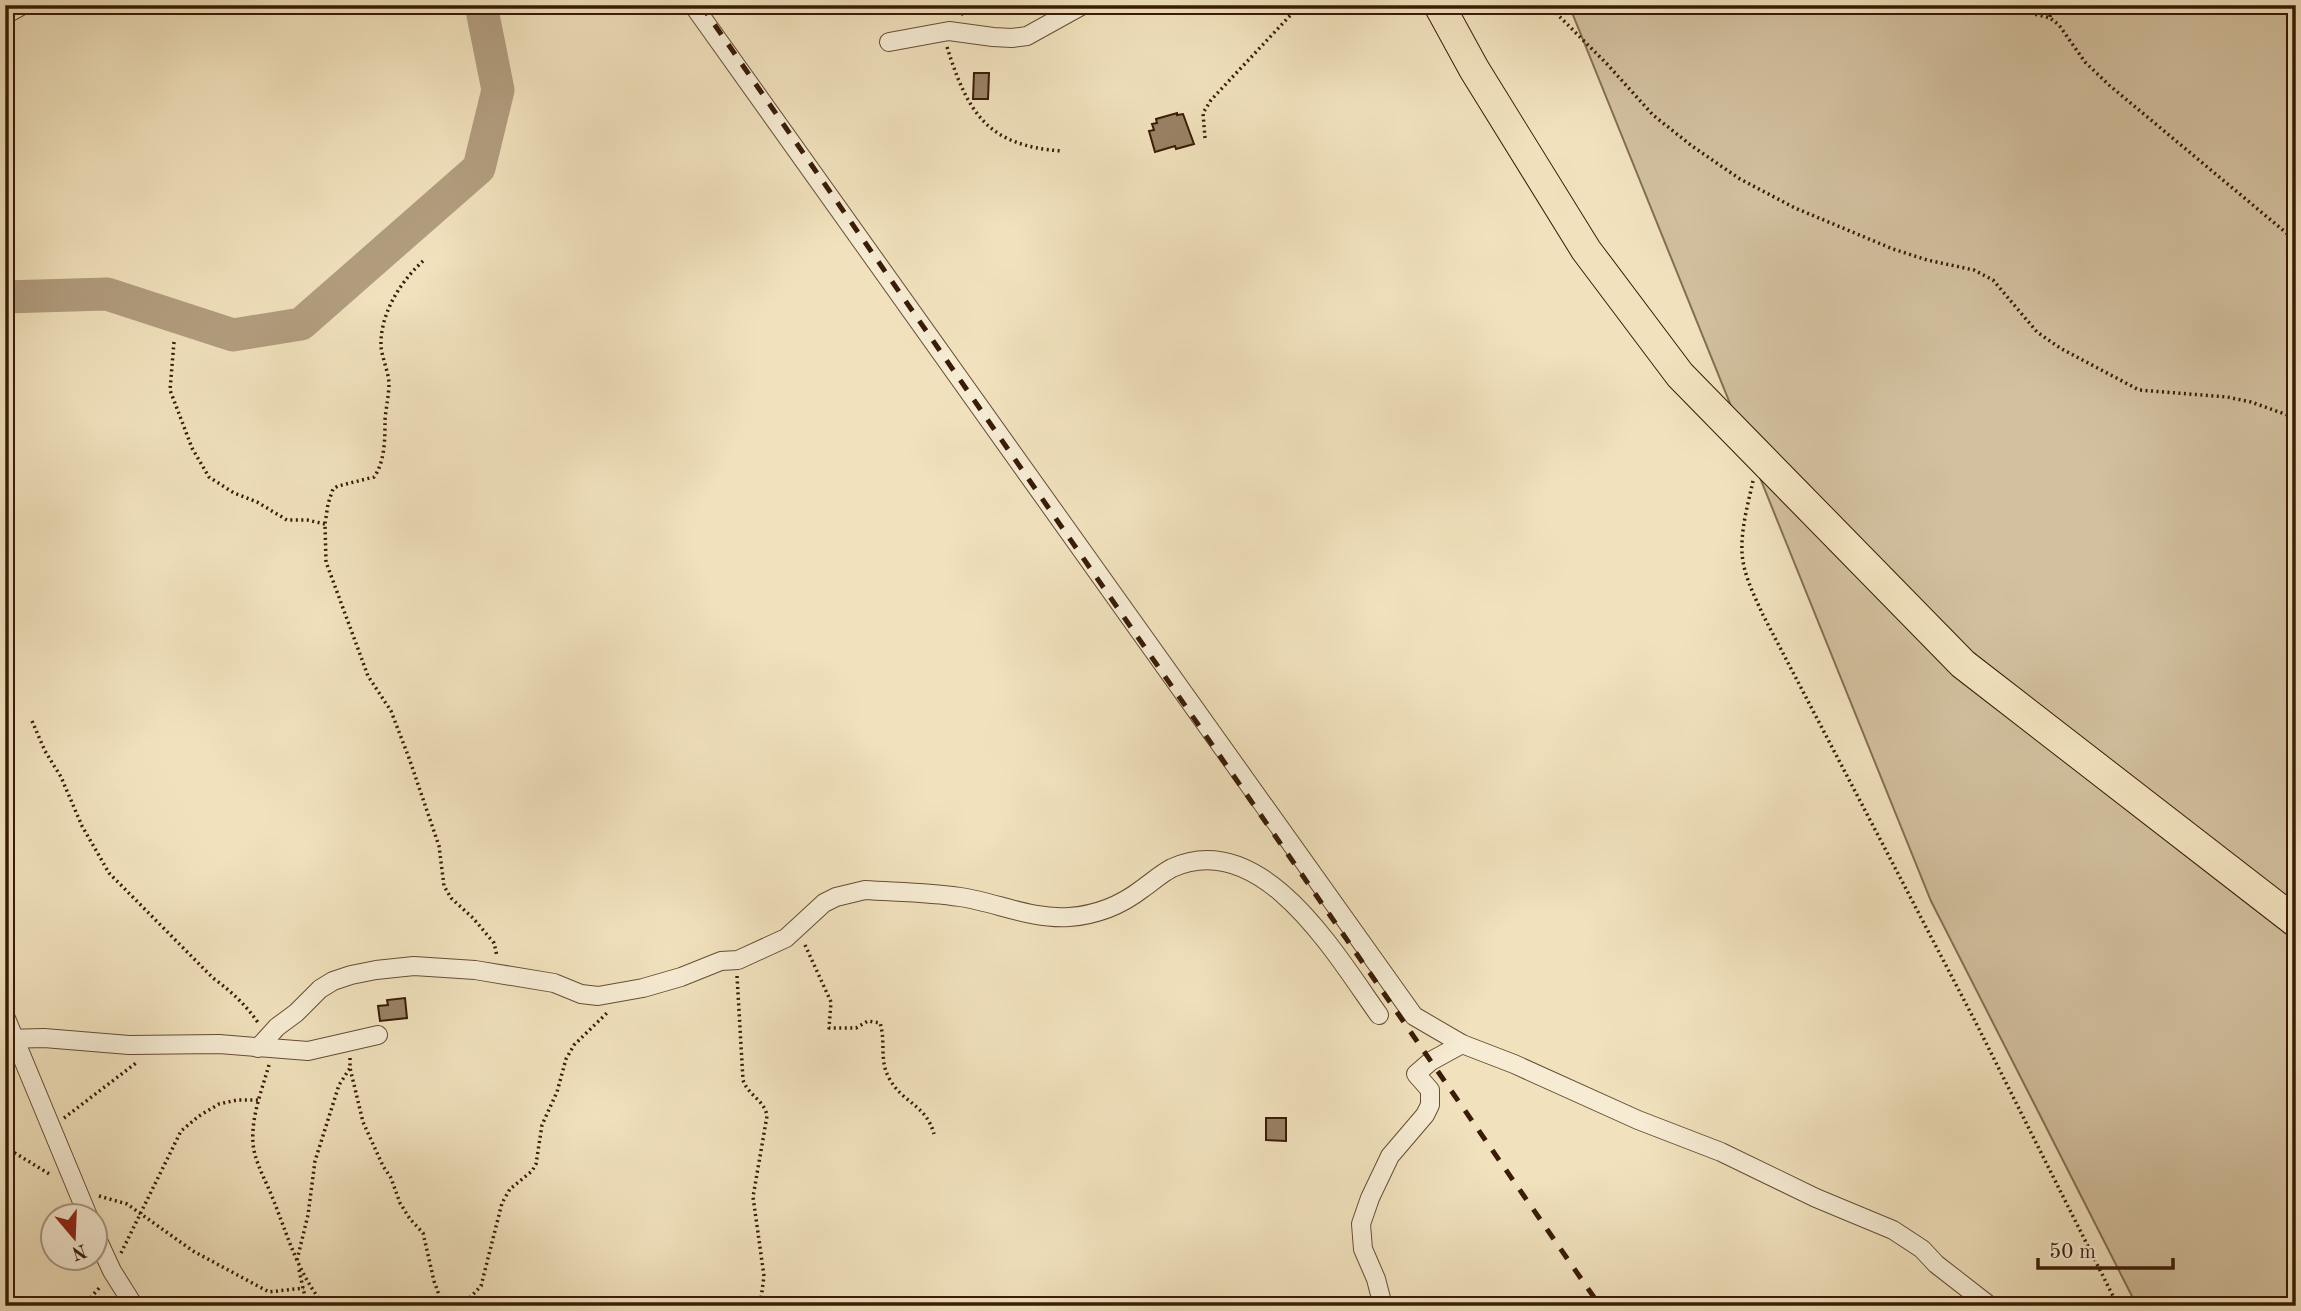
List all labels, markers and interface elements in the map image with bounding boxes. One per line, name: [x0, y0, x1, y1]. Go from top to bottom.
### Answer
north arrow: [38, 1202, 108, 1272]
scale bar: [2038, 1227, 2173, 1271]
text: N: [68, 1239, 89, 1262]
text: 50 m: [2049, 1242, 2096, 1263]

